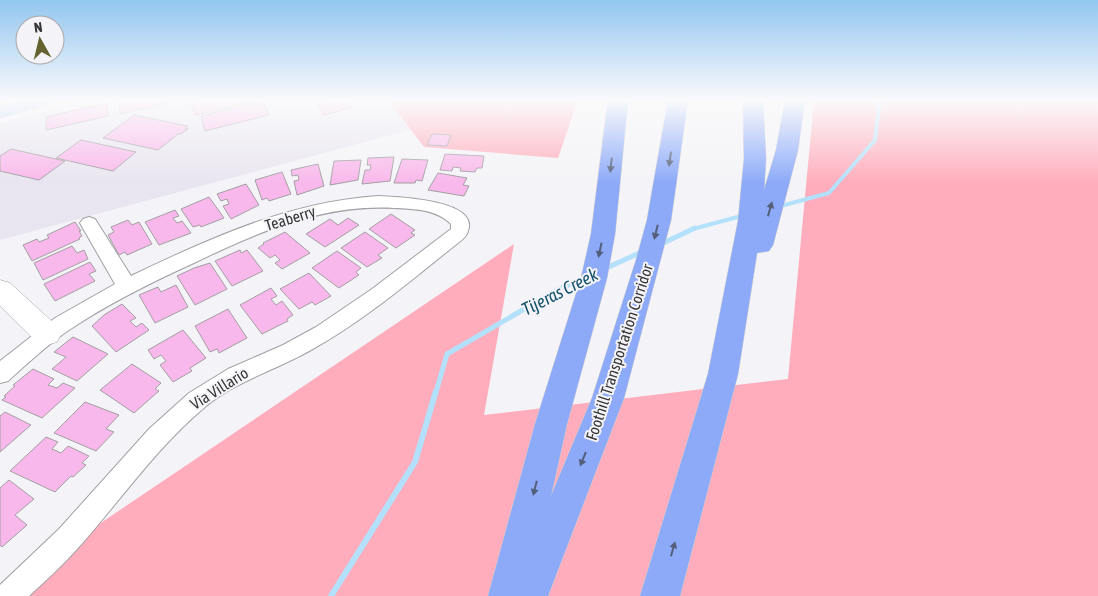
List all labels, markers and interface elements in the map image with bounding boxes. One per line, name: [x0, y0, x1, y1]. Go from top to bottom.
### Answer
north arrow: [15, 15, 65, 65]
text: N: [33, 19, 43, 36]
one-way arrow: [666, 152, 674, 168]
one-way arrow: [607, 158, 615, 174]
street label: Teaberry: [263, 202, 318, 235]
one-way arrow: [767, 202, 775, 217]
one-way arrow: [652, 225, 660, 240]
one-way arrow: [596, 242, 604, 257]
street label: Foothill Transportation Corridor: [582, 261, 657, 443]
water label: Tijeras Creek: [518, 263, 602, 320]
street label: Via Villario: [187, 363, 251, 413]
one-way arrow: [579, 452, 587, 467]
one-way arrow: [531, 481, 539, 496]
one-way arrow: [670, 542, 678, 557]

